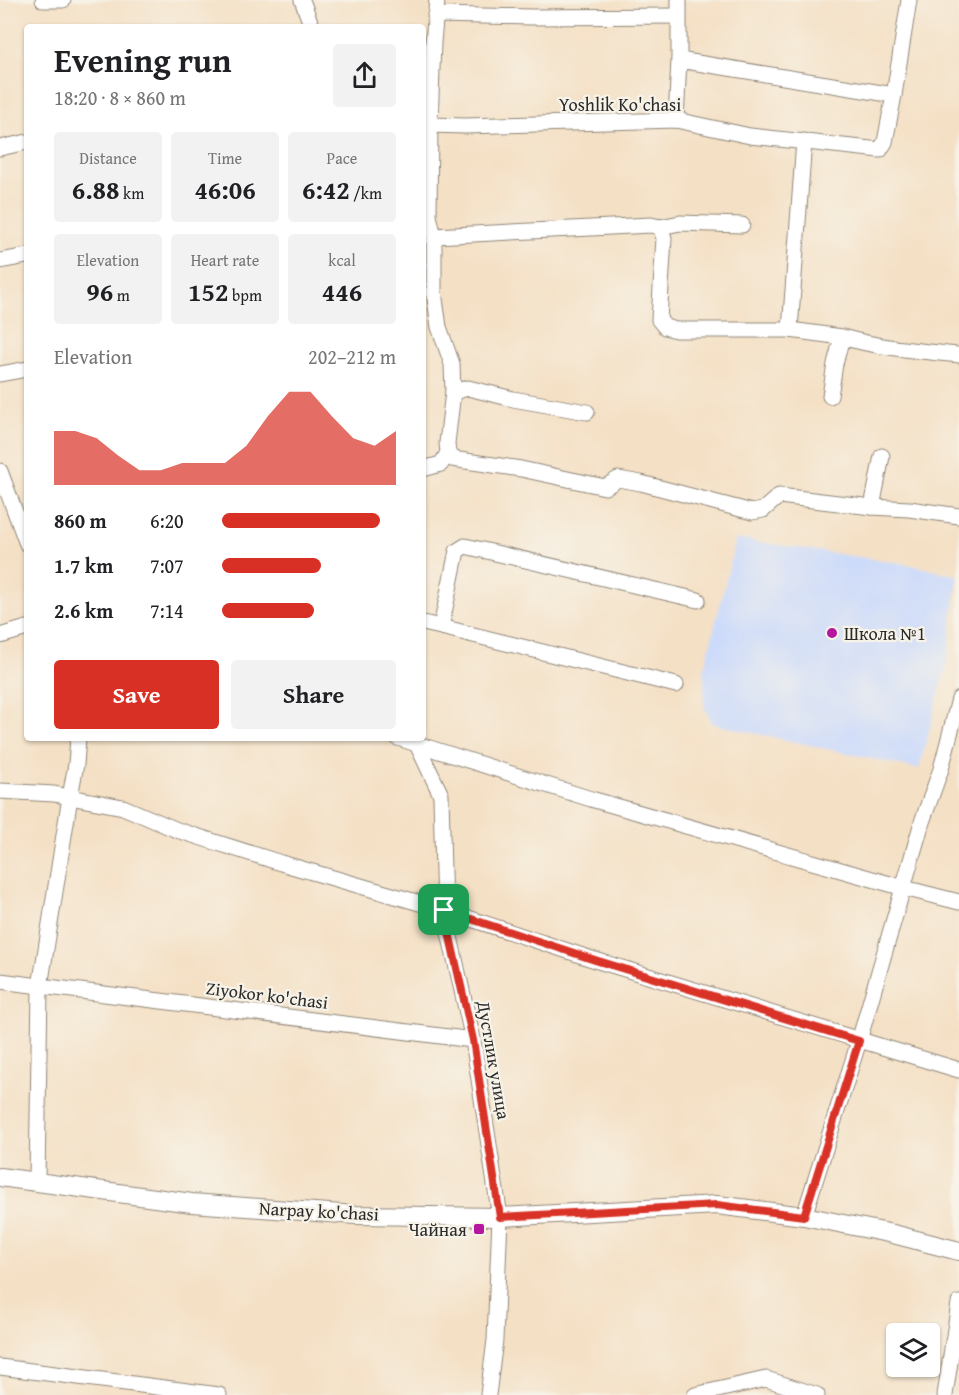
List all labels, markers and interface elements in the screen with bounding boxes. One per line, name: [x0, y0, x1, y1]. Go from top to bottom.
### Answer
text: Evening run: [54, 36, 231, 84]
button: share: [333, 44, 396, 107]
text: 18:20 · 8 × 860 m: [54, 83, 186, 112]
street label: Yoshlik Ko'chasi: [559, 91, 681, 118]
text: Distance: [79, 146, 137, 170]
text: Time: [208, 146, 242, 170]
text: Pace: [327, 146, 357, 170]
text: 6.88: [72, 170, 120, 209]
text: 46:06: [194, 170, 256, 209]
text: 6:42: [302, 170, 350, 209]
text: km: [120, 181, 144, 205]
text: /km: [350, 181, 382, 205]
text: Elevation: [77, 248, 139, 272]
text: Heart rate: [191, 248, 259, 272]
text: kcal: [328, 248, 356, 272]
text: 96: [86, 272, 113, 311]
text: 152: [188, 272, 228, 311]
text: 446: [322, 272, 362, 311]
text: m: [113, 283, 130, 307]
text: bpm: [228, 283, 262, 307]
text: Elevation: [54, 342, 132, 371]
text: 202–212 m: [308, 342, 396, 371]
text: 860 m: [54, 506, 107, 535]
text: 6:20: [150, 506, 184, 535]
text: 1.7 km: [54, 551, 113, 580]
text: 7:07: [150, 551, 184, 580]
text: 2.6 km: [54, 596, 113, 625]
text: 7:14: [150, 596, 184, 625]
place label: Школа №1: [844, 620, 926, 647]
marker: Школа №1: [825, 626, 839, 640]
button: Save: [54, 660, 219, 729]
button: Share: [231, 660, 396, 729]
pin: [418, 884, 469, 935]
icon: arrive: [427, 893, 460, 926]
street label: Ziyokor ko'chasi: [204, 974, 330, 1016]
street label: Дустлик улица: [470, 998, 518, 1122]
street label: Narpay ko'chasi: [258, 1194, 380, 1228]
place label: Чайная: [409, 1216, 467, 1243]
marker: Чайная: [472, 1222, 486, 1236]
map controls: [886, 1323, 940, 1377]
button: layers: [886, 1323, 940, 1377]

